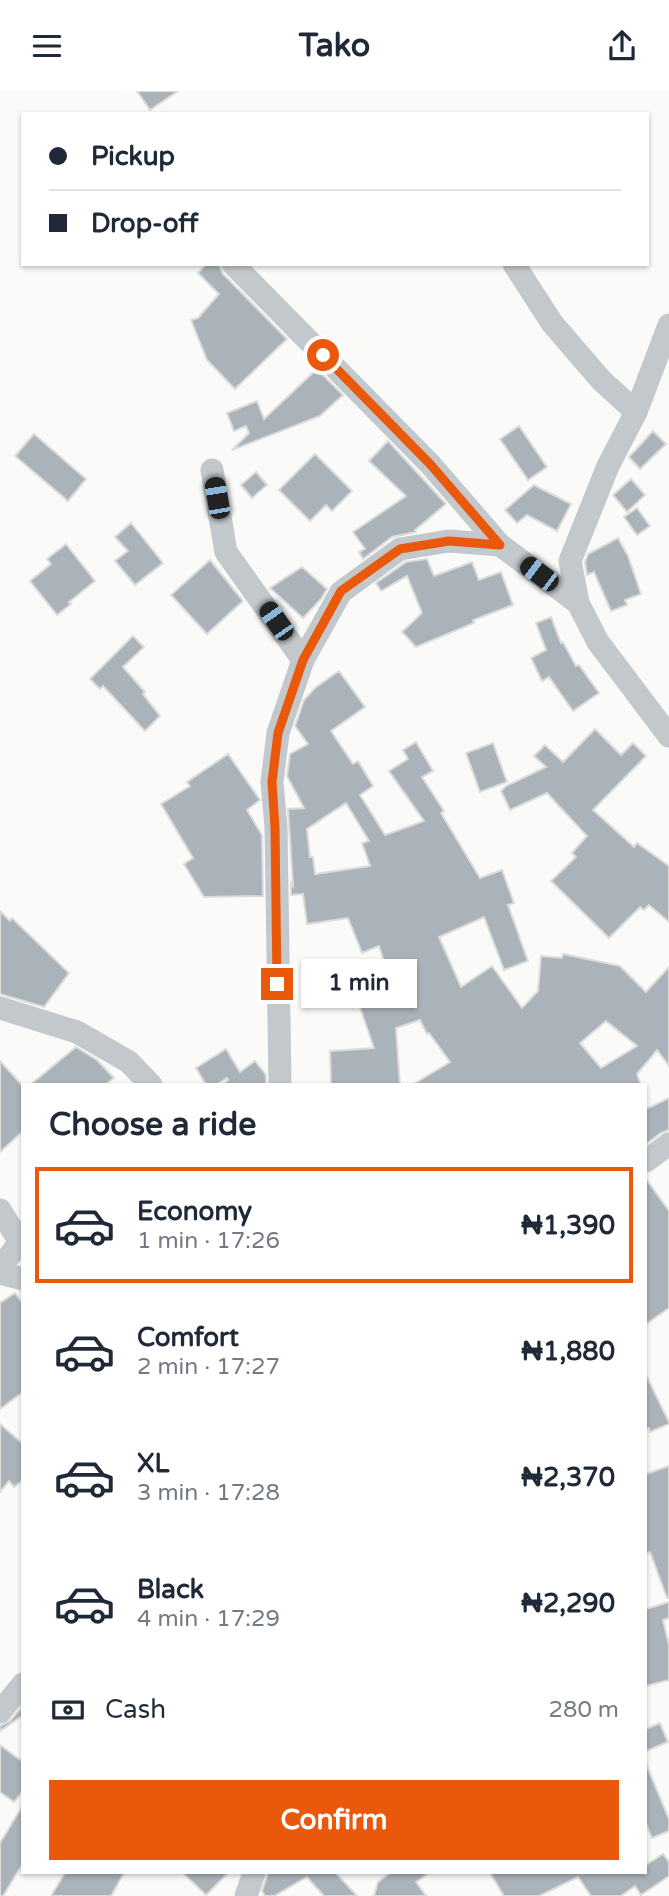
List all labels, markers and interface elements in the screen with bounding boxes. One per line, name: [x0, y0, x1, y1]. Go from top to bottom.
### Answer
icon: menu: [28, 27, 66, 65]
text: Tako: [299, 27, 370, 65]
icon: share: [603, 27, 641, 65]
text: Pickup: [91, 141, 175, 172]
text: Drop-off: [91, 208, 198, 239]
route start: [307, 339, 339, 371]
car: [204, 475, 231, 521]
car: [516, 553, 563, 595]
car: [256, 598, 297, 644]
callout: 1 min: [302, 959, 417, 1008]
route end: [261, 968, 293, 1000]
text: 1 min: [328, 969, 390, 997]
text: Choose a ride: [49, 1106, 256, 1144]
icon: car: [53, 1194, 116, 1257]
text: Economy: [137, 1196, 252, 1227]
text: ₦1,390: [521, 1210, 615, 1241]
text: 1 min · 17:26: [137, 1227, 280, 1255]
icon: car: [53, 1320, 116, 1383]
text: Comfort: [137, 1322, 239, 1353]
text: ₦1,880: [521, 1336, 615, 1367]
text: 2 min · 17:27: [137, 1353, 280, 1381]
icon: car: [53, 1446, 116, 1509]
text: XL: [137, 1448, 169, 1479]
text: ₦2,370: [521, 1462, 615, 1493]
text: 3 min · 17:28: [137, 1479, 280, 1507]
icon: car: [53, 1572, 116, 1635]
text: Black: [137, 1574, 204, 1605]
text: ₦2,290: [521, 1588, 615, 1619]
text: 4 min · 17:29: [137, 1605, 280, 1633]
icon: cash: [49, 1691, 87, 1729]
text: Cash: [105, 1694, 166, 1725]
text: 280 m: [549, 1696, 619, 1724]
button: Confirm: [49, 1780, 619, 1860]

